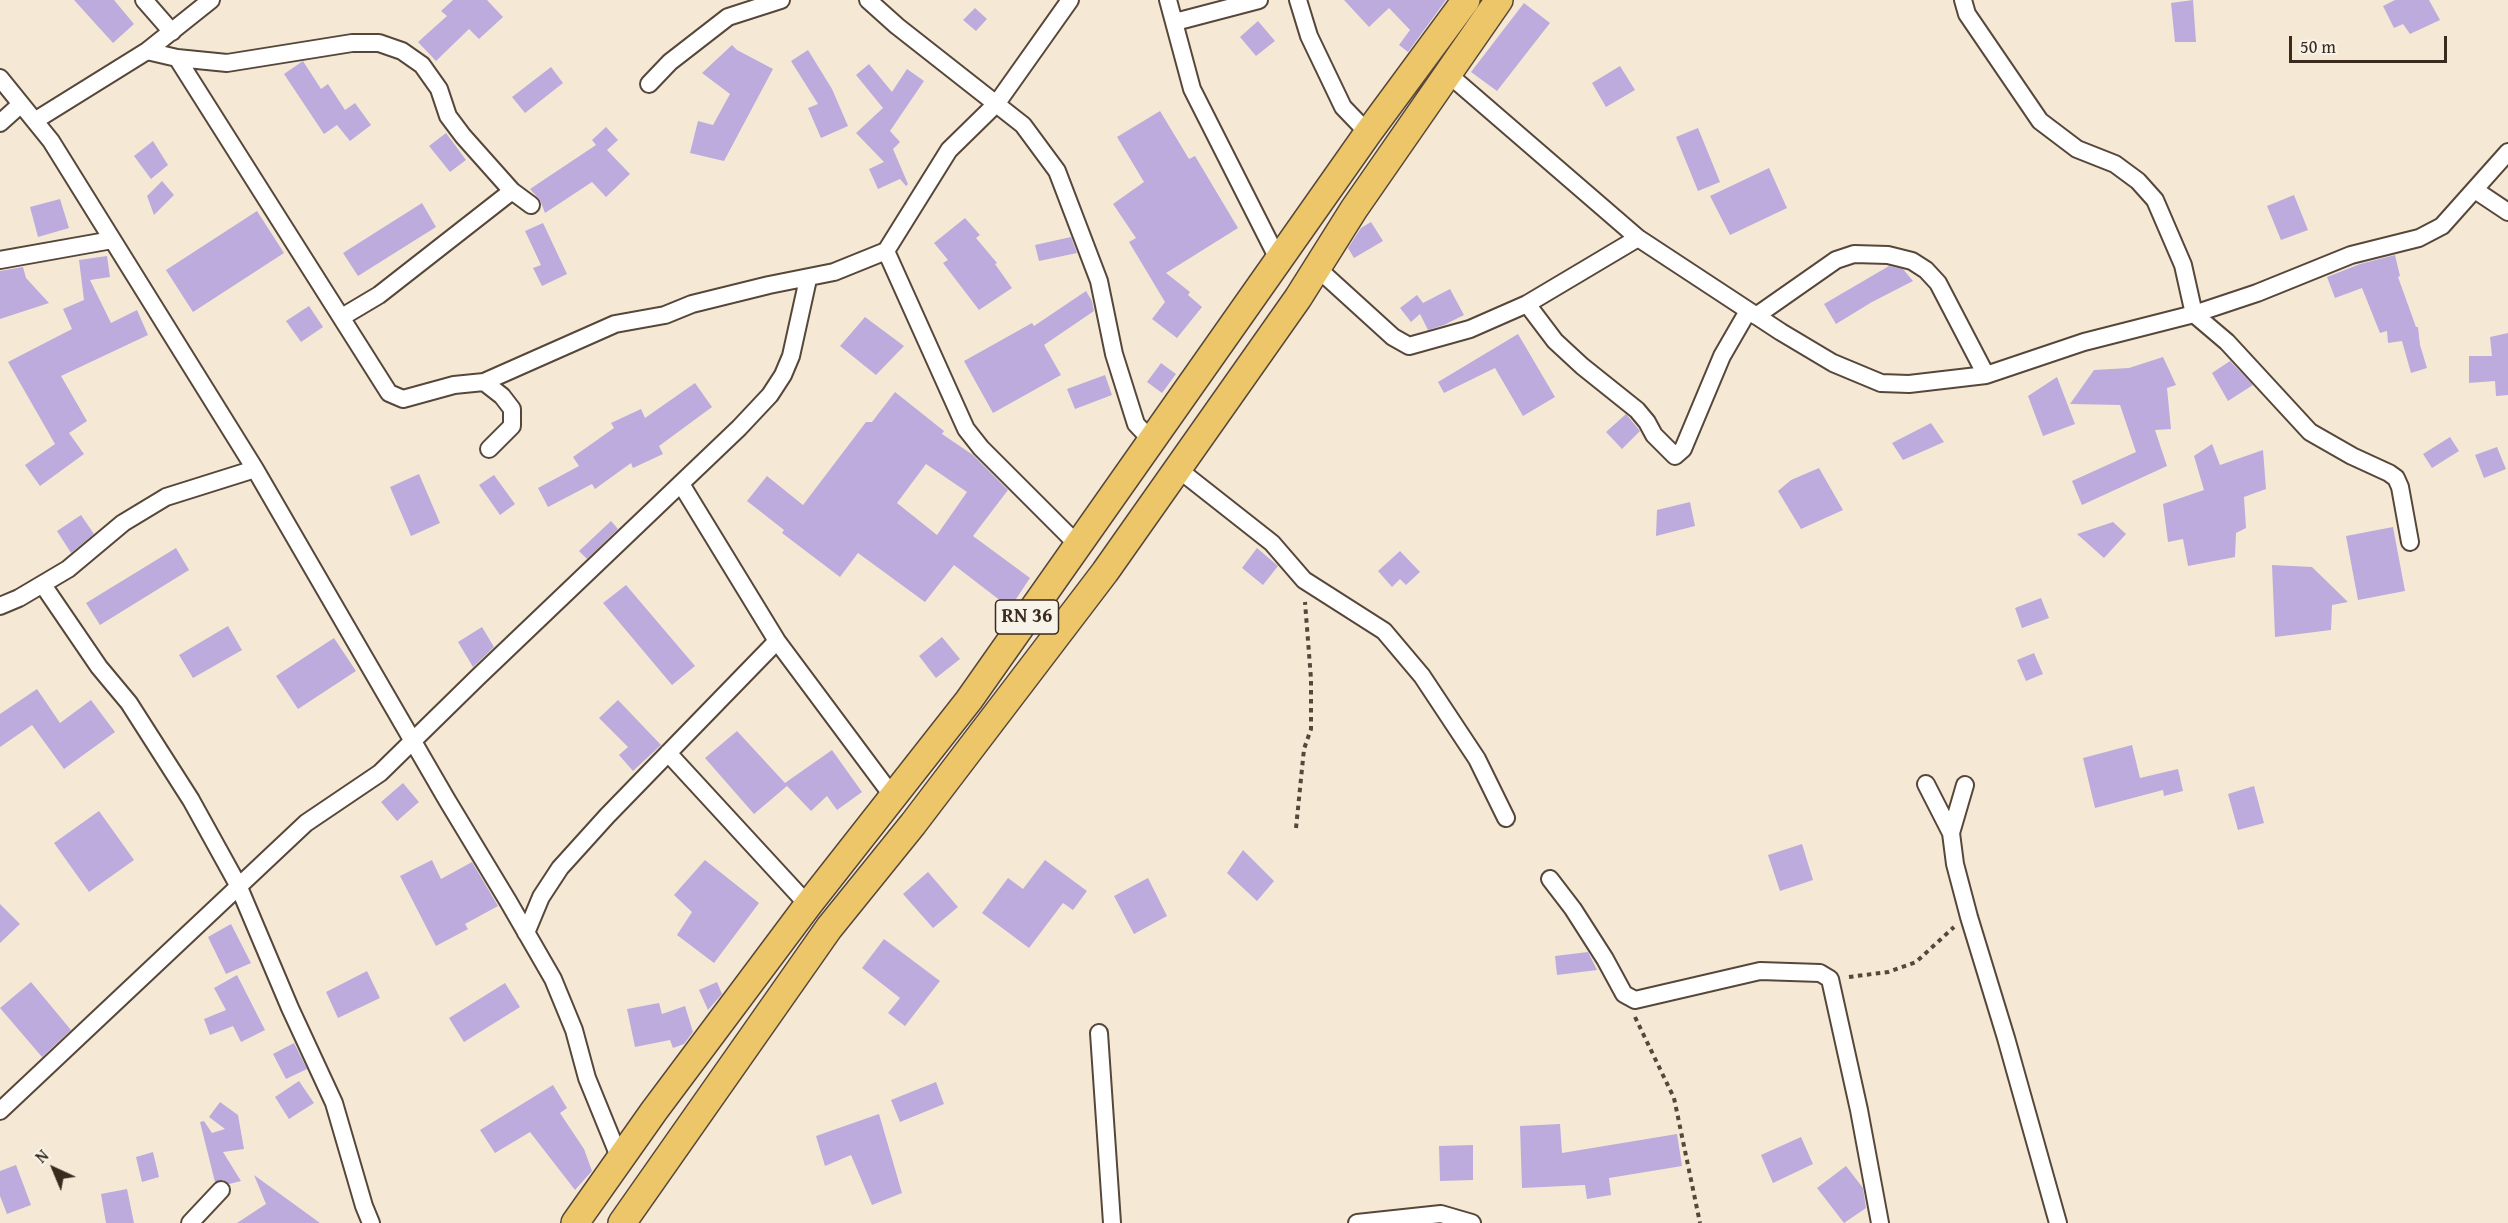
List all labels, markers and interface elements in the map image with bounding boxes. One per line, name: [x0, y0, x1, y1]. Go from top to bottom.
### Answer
scale bar: [2292, 24, 2450, 62]
text: 50 m: [2300, 33, 2336, 60]
road number: RN 36: [996, 600, 1058, 634]
north arrow: [24, 1139, 84, 1199]
text: N: [29, 1144, 54, 1168]

